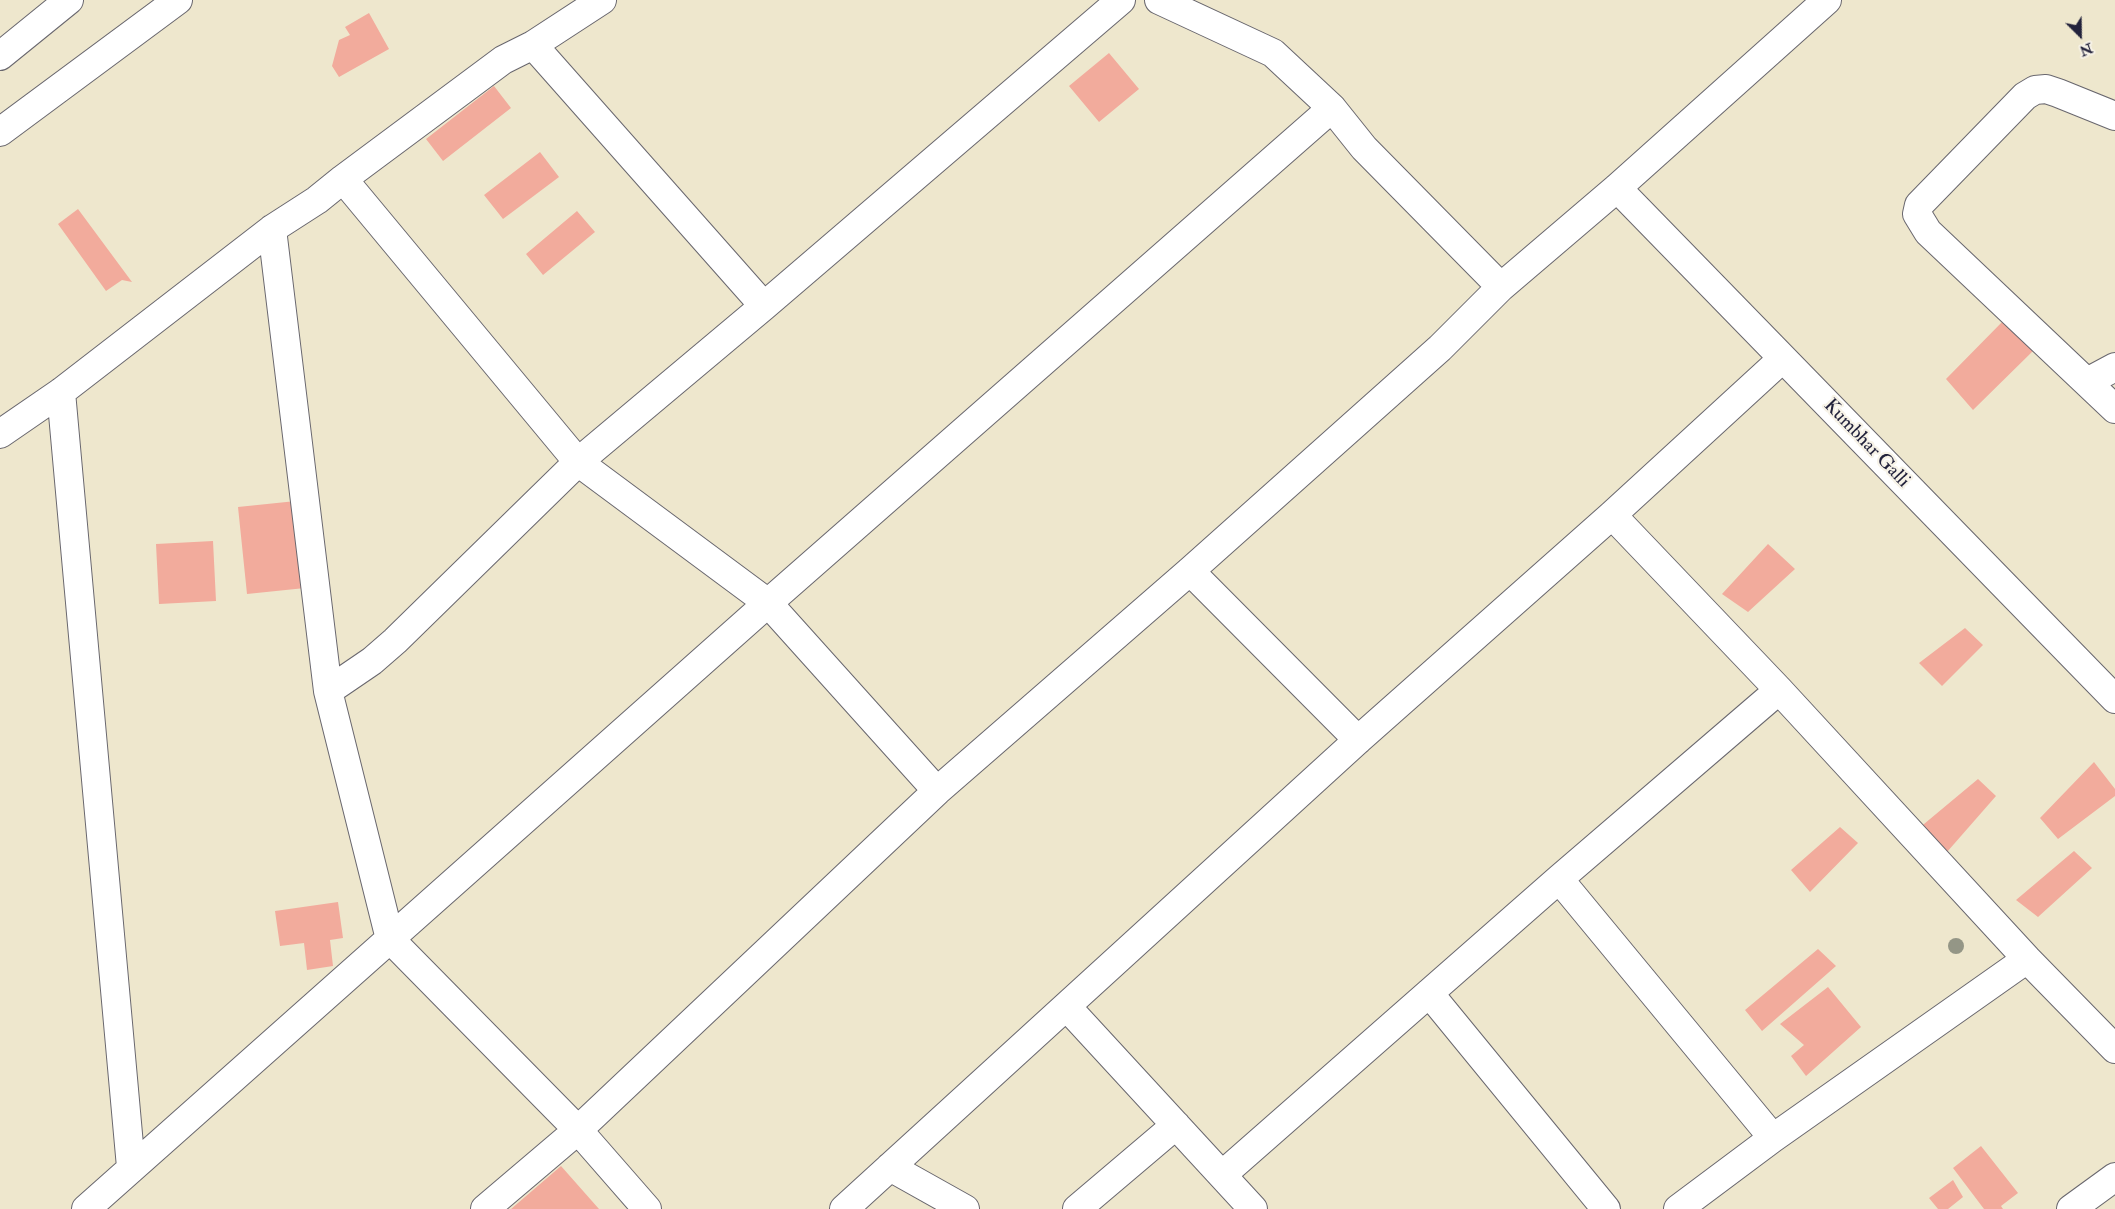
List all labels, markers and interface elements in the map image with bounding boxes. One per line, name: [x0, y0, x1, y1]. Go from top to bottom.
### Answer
north arrow: [2055, 10, 2105, 60]
text: N: [2077, 39, 2095, 60]
street label: Kumbhar Galli: [1818, 395, 1914, 493]

